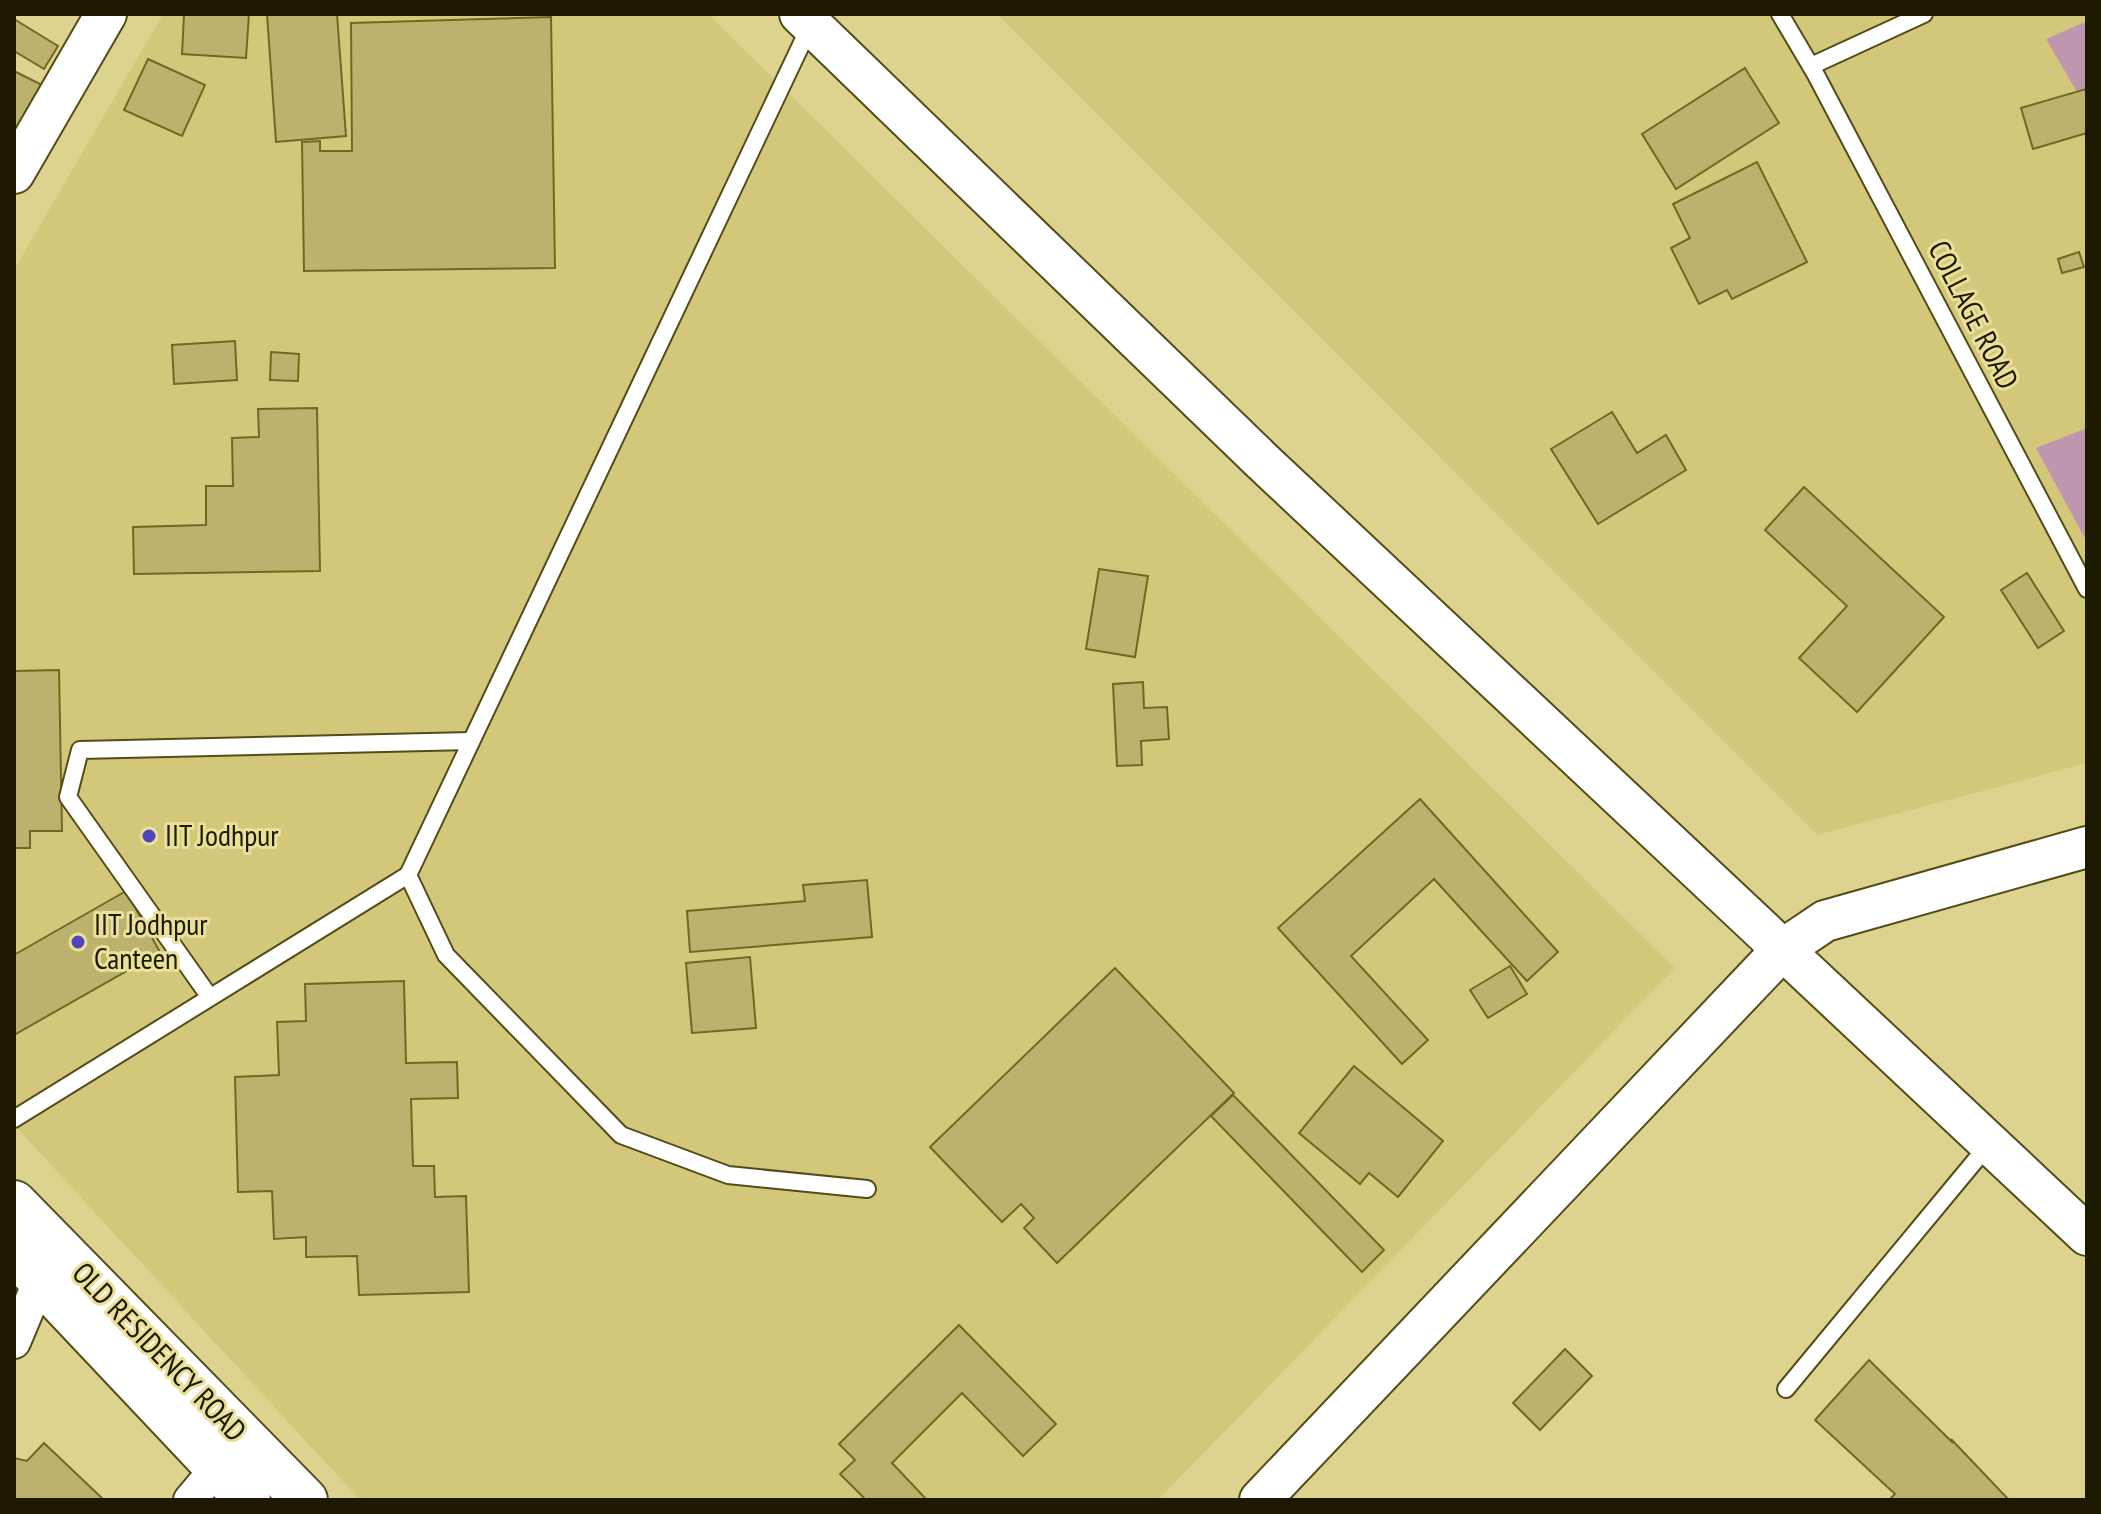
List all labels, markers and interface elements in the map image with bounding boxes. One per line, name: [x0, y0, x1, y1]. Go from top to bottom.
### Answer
street label: COLLAGE ROAD: [1920, 234, 2028, 395]
place label: IIT Jodhpur: [165, 815, 279, 854]
marker: IIT Jodhpur: [140, 827, 158, 845]
place label: IIT Jodhpur Canteen: [94, 904, 208, 977]
marker: IIT Jodhpur Canteen: [69, 933, 87, 951]
street label: OLD RESIDENCY ROAD: [65, 1253, 256, 1449]

